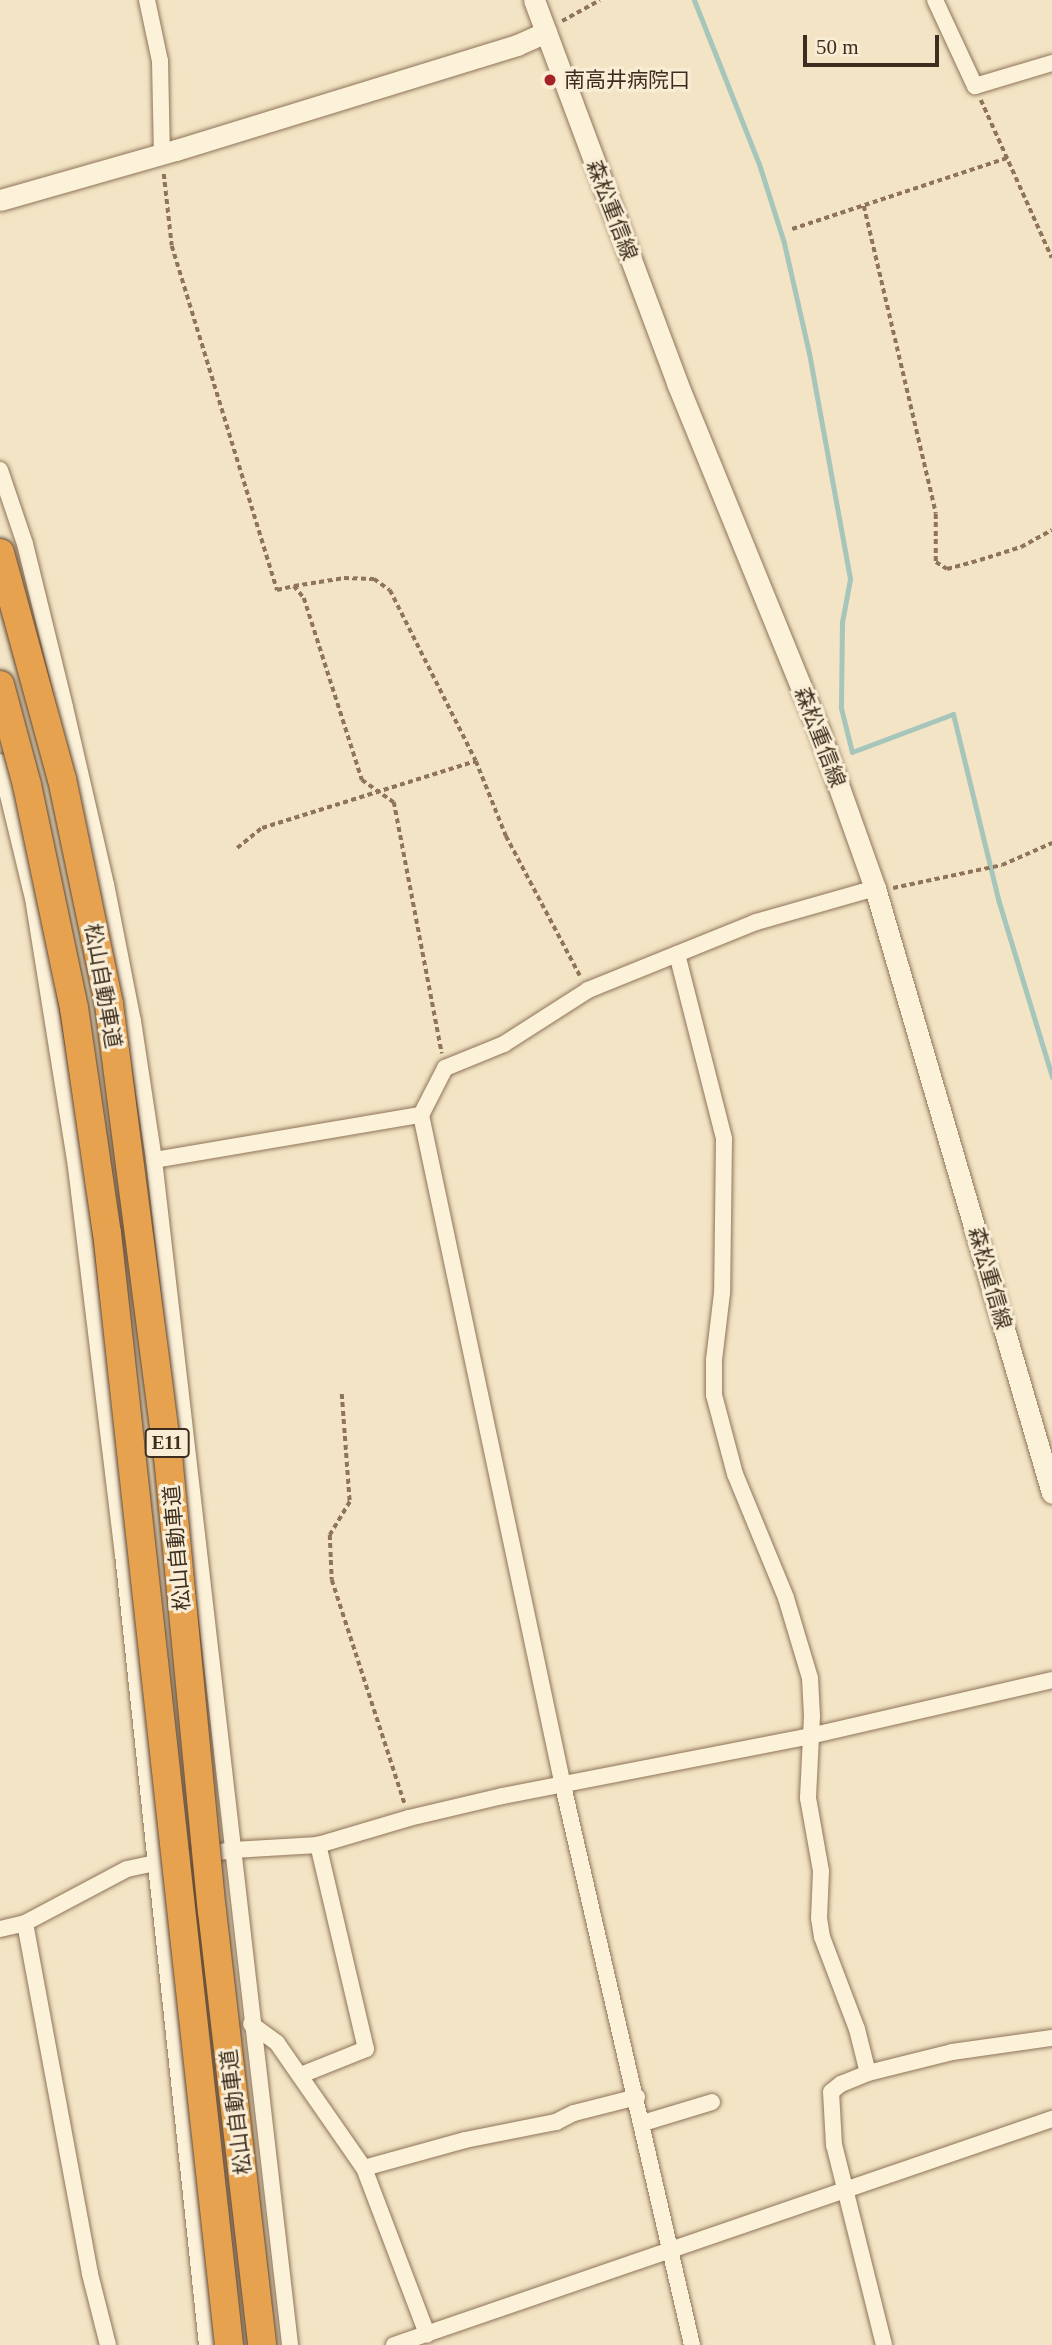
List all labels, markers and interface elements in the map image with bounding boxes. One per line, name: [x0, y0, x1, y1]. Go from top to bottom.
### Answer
scale bar: [807, 21, 944, 65]
text: 50 m: [816, 35, 859, 59]
place label: 南高井病院口: [564, 67, 690, 93]
marker: 南高井病院口: [542, 72, 558, 88]
street label: 森松重信線: [581, 156, 643, 264]
street label: 森松重信線: [789, 683, 851, 791]
street label: 松山自動車道: [80, 922, 126, 1050]
street label: 森松重信線: [963, 1224, 1017, 1332]
road number: E11: [144, 1428, 190, 1458]
street label: 松山自動車道: [159, 1484, 195, 1612]
street label: 松山自動車道: [216, 2048, 256, 2176]

